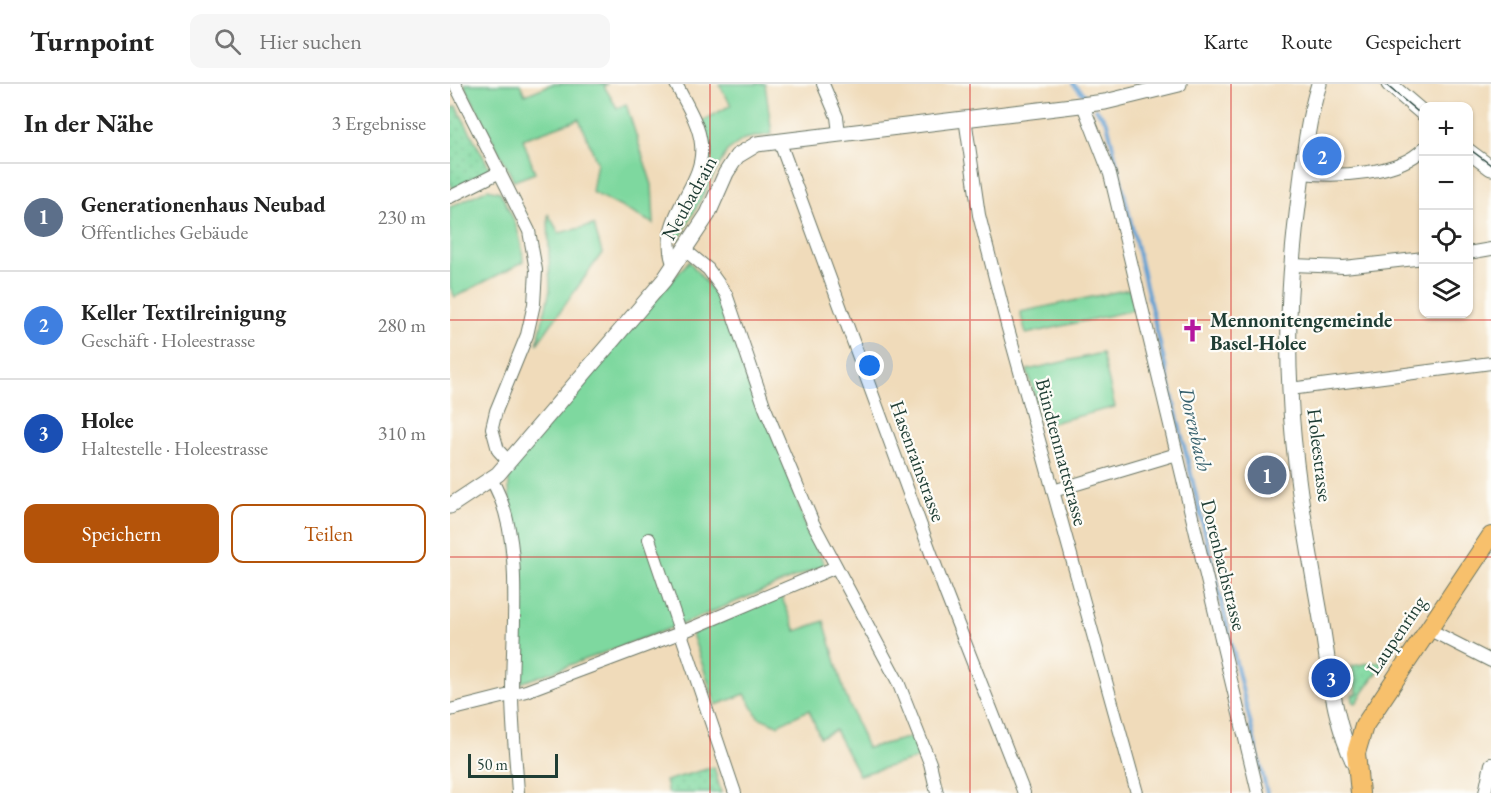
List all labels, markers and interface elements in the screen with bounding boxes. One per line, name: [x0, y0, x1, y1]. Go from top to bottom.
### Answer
search box: [190, 14, 610, 68]
text: Turnpoint: [30, 23, 154, 59]
icon: search: [211, 25, 244, 58]
text: Hier suchen: [259, 27, 362, 56]
text: Karte: [1204, 28, 1248, 55]
text: Route: [1281, 28, 1332, 55]
text: Gespeichert: [1365, 28, 1461, 55]
map controls: [1419, 102, 1473, 318]
button: +: [1419, 102, 1473, 156]
text: In der Nähe: [24, 106, 153, 140]
text: 3 Ergebnisse: [331, 110, 426, 136]
pin: 2: [1302, 134, 1342, 178]
street label: Neubadrain: [655, 151, 723, 245]
button: −: [1419, 156, 1473, 210]
text: Generationenhaus Neubad: [81, 190, 326, 219]
text: 1: [38, 204, 49, 230]
text: 230 m: [378, 204, 426, 230]
button: locate: [1419, 210, 1473, 264]
text: Öffentliches Gebäude: [81, 219, 248, 245]
button: layers: [1419, 264, 1473, 318]
text: Keller Textilreinigung: [81, 298, 286, 327]
place label: Mennonitengemeinde Basel-Holee: [1210, 307, 1392, 356]
text: 2: [38, 312, 49, 338]
text: 280 m: [378, 312, 426, 338]
church icon: Mennonitengemeinde Basel-Holee: [1179, 318, 1205, 344]
text: Geschäft · Holeestrasse: [81, 327, 255, 353]
your location: [855, 351, 884, 380]
street label: Bündtenmattstrasse: [1030, 375, 1094, 529]
water label: Dorenbach: [1173, 383, 1219, 474]
street label: Hasenrainstrasse: [884, 397, 952, 525]
text: Holee: [81, 406, 134, 435]
street label: Holeestrasse: [1301, 407, 1339, 503]
text: 3: [38, 420, 49, 446]
text: 310 m: [378, 420, 426, 446]
text: Haltestelle · Holeestrasse: [81, 435, 268, 461]
pin: 1: [1248, 452, 1286, 498]
street label: Dorenbachstrasse: [1195, 497, 1253, 634]
button: Speichern: [24, 504, 219, 563]
button: Teilen: [231, 504, 426, 563]
street label: Laupenring: [1360, 590, 1432, 679]
pin: 3: [1312, 656, 1350, 700]
scale bar: [468, 751, 558, 778]
text: 50 m: [477, 754, 508, 775]

